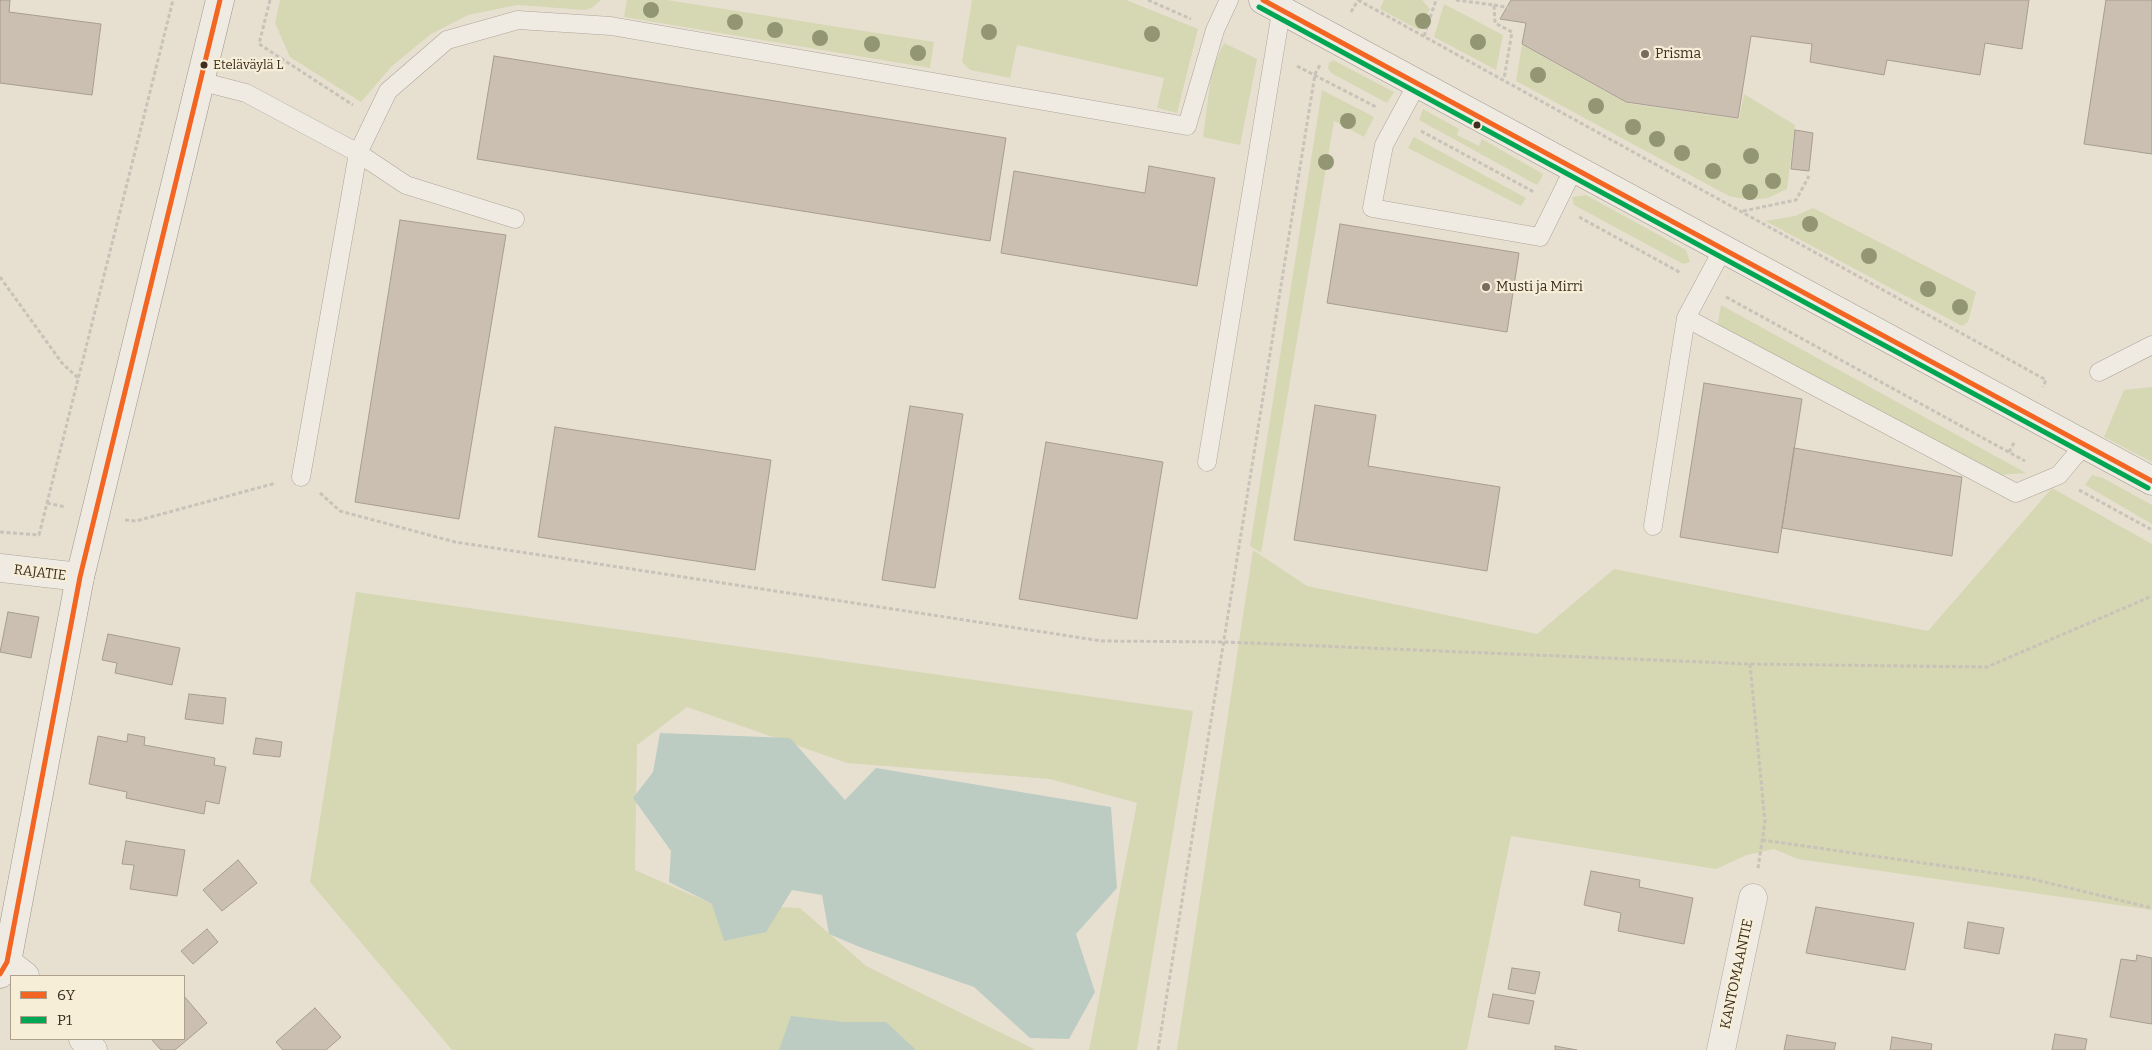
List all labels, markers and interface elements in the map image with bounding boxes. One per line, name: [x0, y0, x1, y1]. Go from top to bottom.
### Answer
place label: Prisma: [1655, 46, 1701, 62]
marker: Prisma: [1639, 48, 1651, 60]
place label: Eteläväylä L: [213, 57, 283, 73]
marker: Eteläväylä L: [199, 60, 209, 70]
unlabelled marker: [1472, 120, 1482, 130]
place label: Musti ja Mirri: [1496, 279, 1583, 295]
marker: Musti ja Mirri: [1480, 281, 1492, 293]
street label: RAJATIE: [13, 561, 67, 585]
street label: KANTOMAANTIE: [1717, 917, 1757, 1031]
legend: [10, 975, 185, 1040]
text: 6Y: [57, 986, 75, 1004]
text: P1: [57, 1011, 72, 1029]

